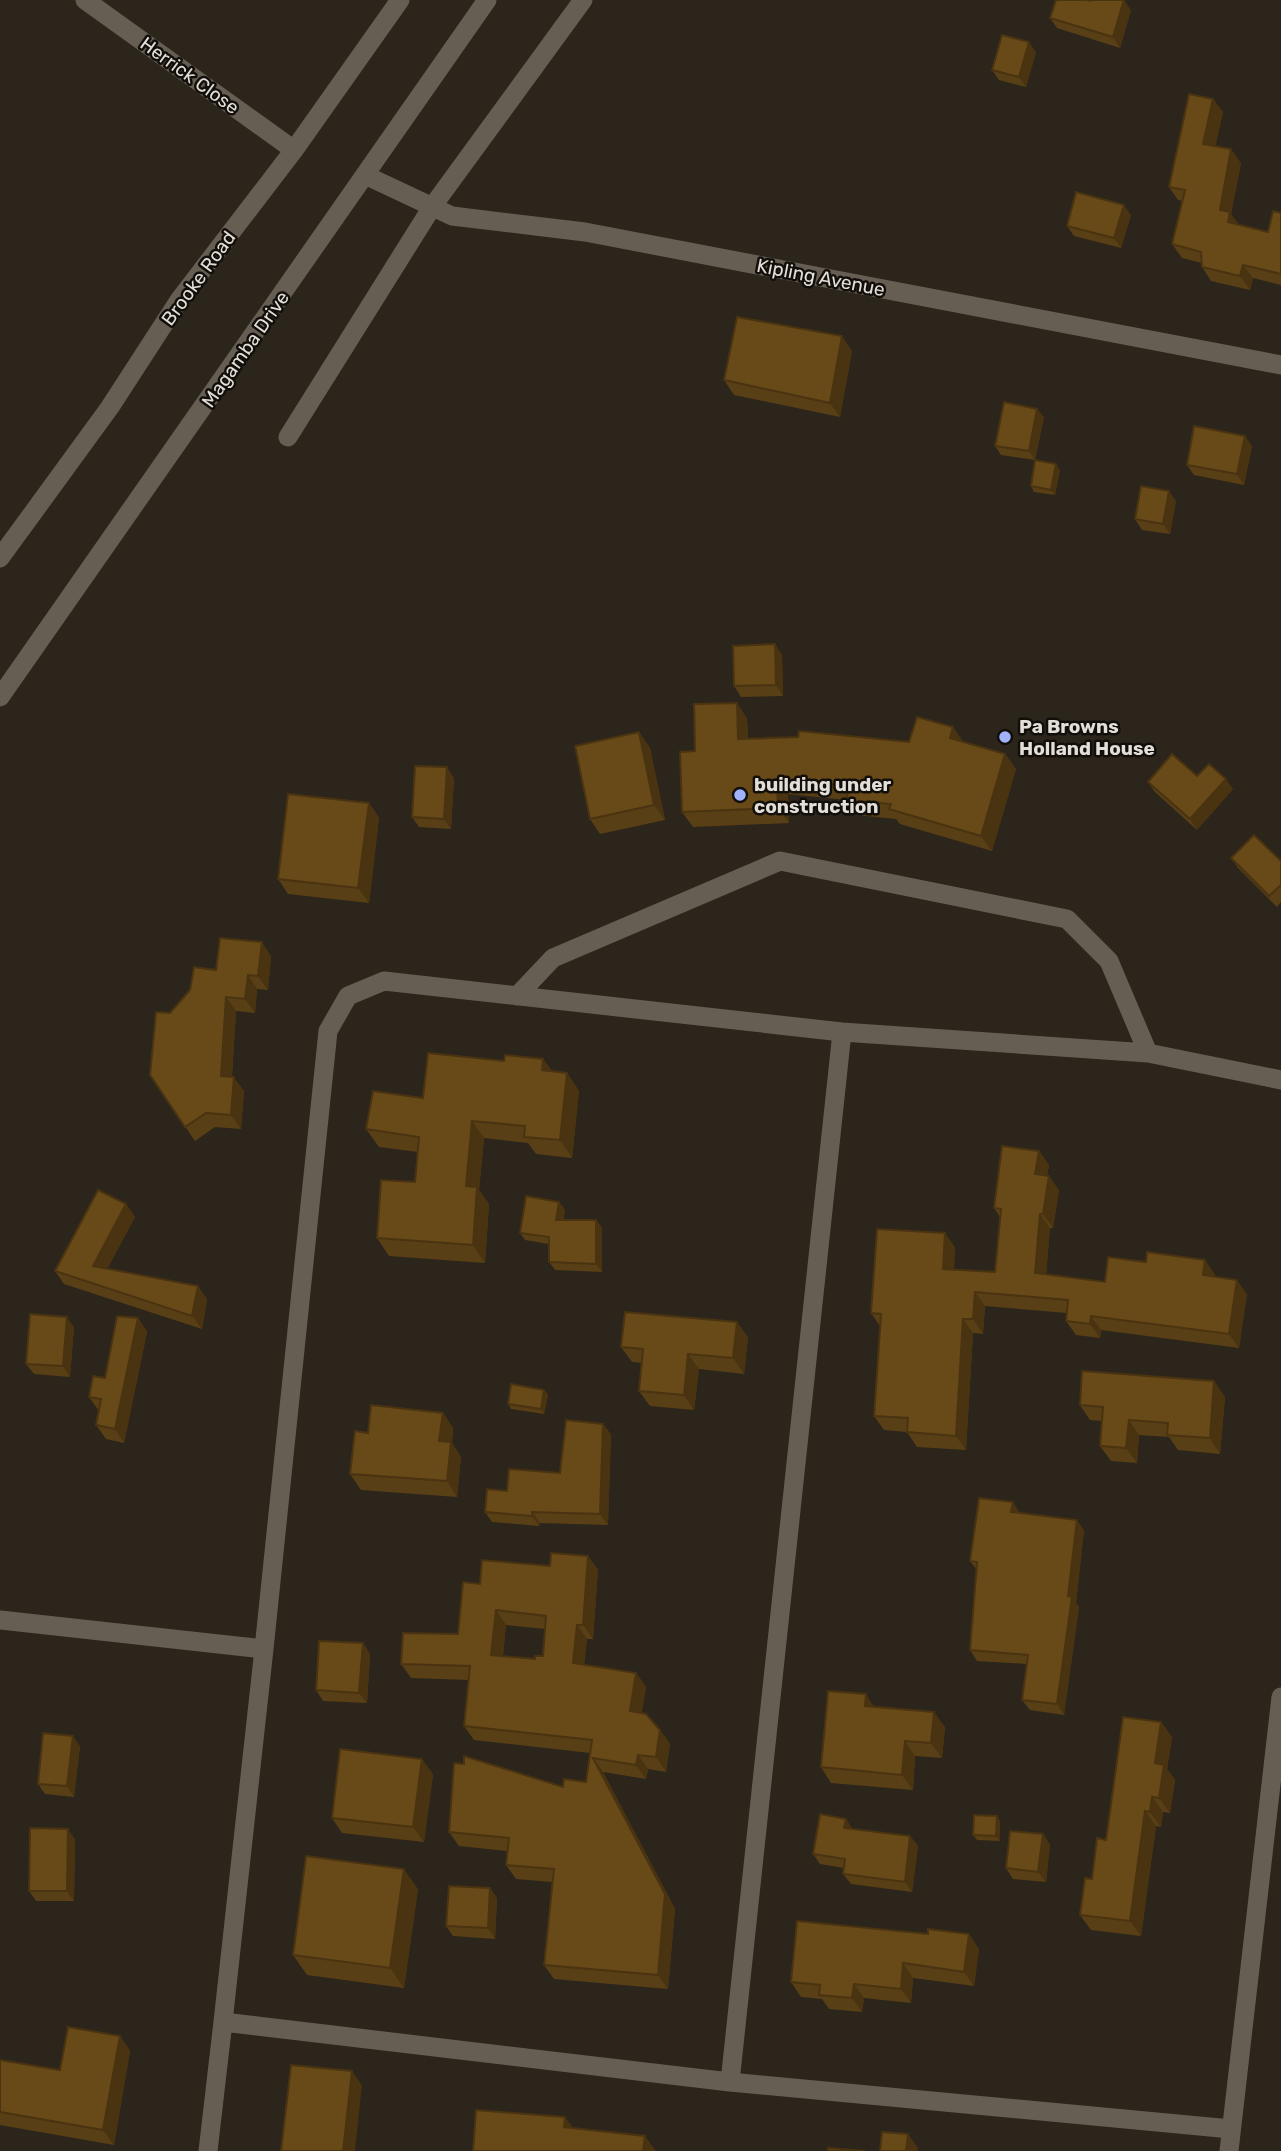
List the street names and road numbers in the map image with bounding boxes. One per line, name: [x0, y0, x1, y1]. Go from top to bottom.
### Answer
street label: Herrick Close: [136, 32, 244, 119]
street label: Brooke Road: [156, 227, 240, 330]
street label: Kipling Avenue: [755, 254, 887, 301]
street label: Magamba Drive: [197, 287, 294, 412]

